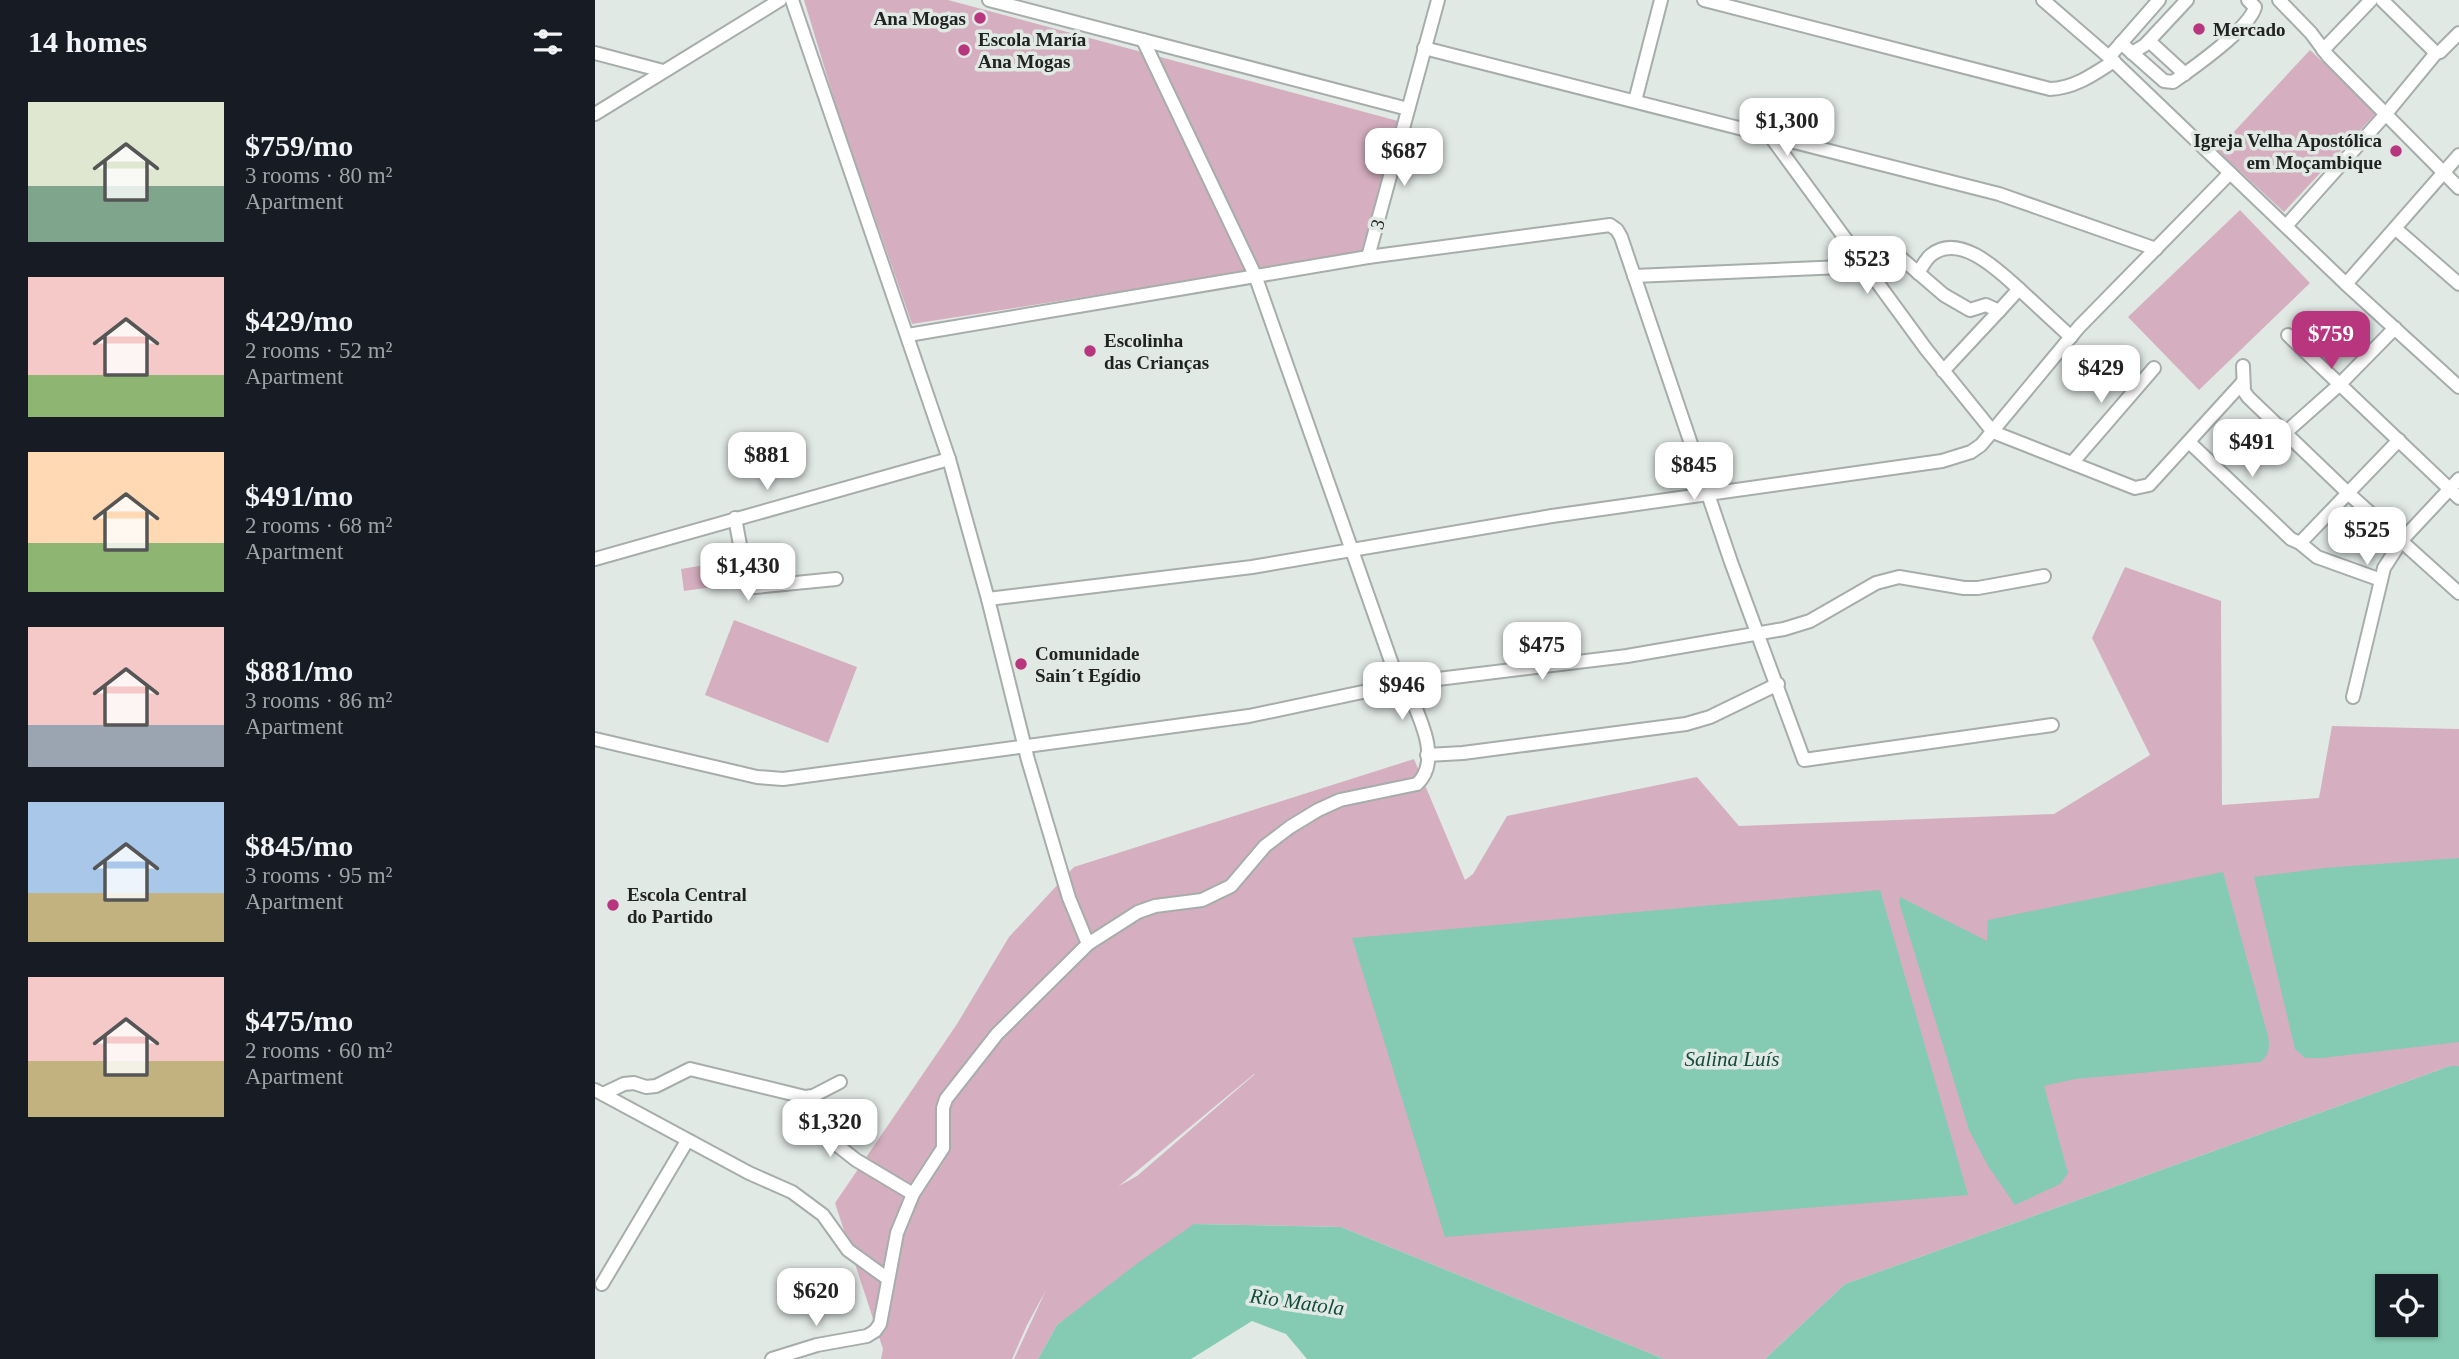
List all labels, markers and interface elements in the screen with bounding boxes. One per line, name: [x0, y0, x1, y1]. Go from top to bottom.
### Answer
place label: Ana Mogas: [874, 8, 966, 29]
marker: Ana Mogas: [972, 10, 988, 26]
place label: Mercado: [2213, 19, 2285, 40]
marker: Mercado: [2191, 21, 2207, 37]
icon: filters: [529, 23, 567, 61]
text: 14 homes: [28, 25, 147, 58]
place label: Escola María Ana Mogas: [978, 29, 1087, 72]
marker: Escola María Ana Mogas: [956, 42, 972, 58]
pin: $1,300: [1730, 99, 1844, 158]
text: $1,300: [1755, 108, 1819, 133]
pin: $687: [1363, 128, 1445, 188]
text: $759/mo: [245, 129, 353, 162]
icon: home: [84, 130, 168, 214]
place label: Igreja Velha Apostólica em Moçambique: [2193, 130, 2382, 173]
text: $687: [1381, 138, 1427, 163]
marker: Igreja Velha Apostólica em Moçambique: [2388, 143, 2404, 159]
text: 3 rooms · 80 m²: [245, 163, 392, 188]
text: Apartment: [245, 189, 343, 214]
street label: 3: [1366, 217, 1389, 231]
pin: $523: [1826, 236, 1908, 296]
text: $523: [1844, 246, 1890, 271]
text: $429/mo: [245, 304, 353, 337]
icon: home: [84, 305, 168, 389]
pin: $759: [2290, 312, 2372, 371]
text: $759: [2308, 321, 2354, 346]
place label: Escolinha das Crianças: [1104, 330, 1209, 373]
text: 2 rooms · 52 m²: [245, 338, 392, 363]
marker: Escolinha das Crianças: [1082, 343, 1098, 359]
pin: $429: [2060, 346, 2142, 405]
text: $429: [2078, 355, 2124, 380]
text: Apartment: [245, 364, 343, 389]
pin: $491: [2211, 420, 2293, 479]
text: $491: [2229, 429, 2275, 454]
pin: $881: [726, 433, 808, 492]
text: $881: [744, 442, 790, 467]
pin: $845: [1653, 442, 1735, 502]
text: $845: [1671, 452, 1717, 477]
text: $491/mo: [245, 479, 353, 512]
icon: home: [84, 480, 168, 564]
pin: $525: [2326, 508, 2408, 567]
text: 2 rooms · 68 m²: [245, 513, 392, 538]
text: $525: [2344, 517, 2390, 542]
text: Apartment: [245, 539, 343, 564]
pin: $1,430: [691, 544, 805, 603]
text: $1,430: [716, 553, 780, 578]
pin: $475: [1501, 622, 1583, 682]
text: $475: [1519, 632, 1565, 657]
place label: Comunidade Sain´t Egídio: [1035, 643, 1141, 686]
text: $881/mo: [245, 654, 353, 687]
icon: home: [84, 655, 168, 739]
marker: Comunidade Sain´t Egídio: [1013, 656, 1029, 672]
pin: $946: [1361, 662, 1443, 722]
text: $946: [1379, 672, 1425, 697]
text: 3 rooms · 86 m²: [245, 688, 392, 713]
text: Apartment: [245, 714, 343, 739]
text: $845/mo: [245, 829, 353, 862]
icon: home: [84, 830, 168, 914]
text: 3 rooms · 95 m²: [245, 863, 392, 888]
place label: Escola Central do Partido: [627, 884, 747, 927]
text: Apartment: [245, 889, 343, 914]
marker: Escola Central do Partido: [605, 897, 621, 913]
text: $475/mo: [245, 1004, 353, 1037]
icon: home: [84, 1005, 168, 1089]
text: 2 rooms · 60 m²: [245, 1038, 392, 1063]
water label: Salina Luís: [1684, 1047, 1780, 1071]
text: Apartment: [245, 1064, 343, 1089]
pin: $1,320: [773, 1100, 887, 1159]
text: $1,320: [798, 1109, 862, 1134]
pin: $620: [775, 1268, 857, 1328]
map controls: [2375, 1274, 2438, 1337]
button: locate: [2375, 1274, 2438, 1337]
text: $620: [793, 1278, 839, 1303]
water label: Rio Matola: [1247, 1283, 1346, 1320]

